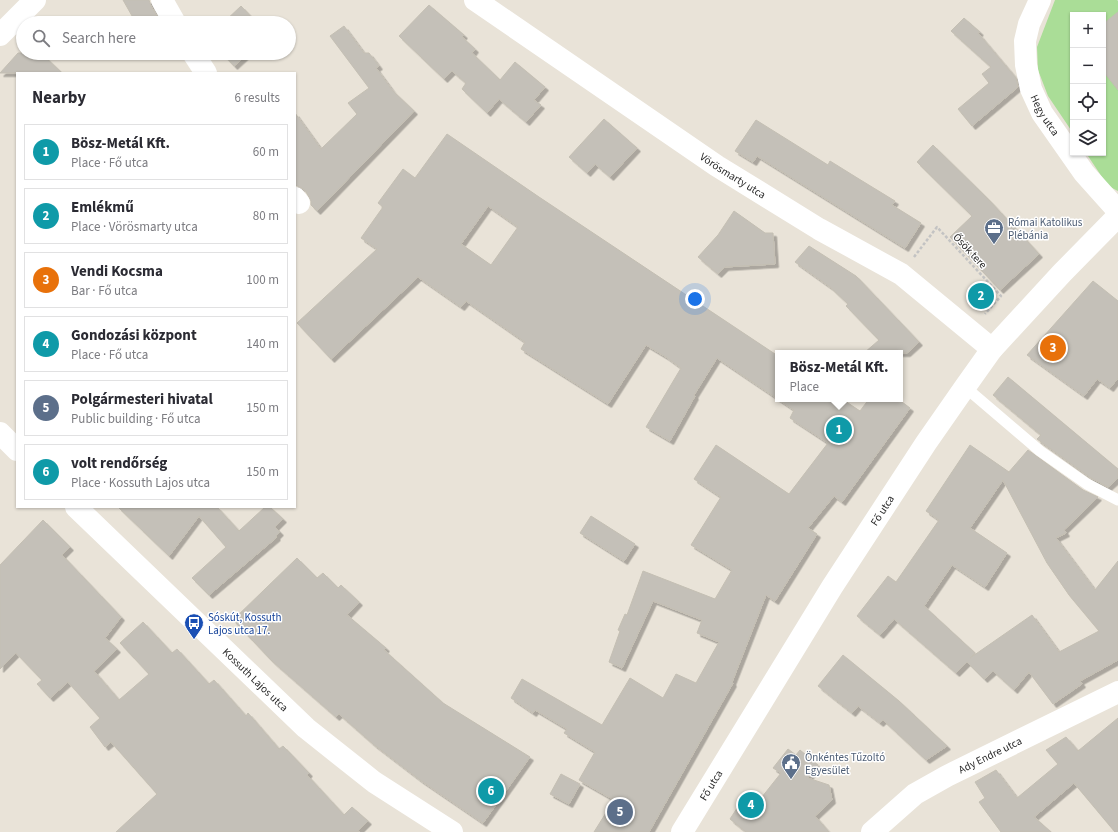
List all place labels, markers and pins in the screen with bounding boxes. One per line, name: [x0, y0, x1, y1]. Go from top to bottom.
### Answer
place label: Római Katolikus Plébánia: [1008, 215, 1083, 243]
office icon: Római Katolikus Plébánia: [983, 217, 1005, 245]
pin: 2: [968, 281, 994, 311]
pin: 3: [1040, 333, 1066, 363]
pin: 1: [826, 415, 852, 445]
place label: Sóskút, Kossuth Lajos utca 17.: [208, 610, 282, 638]
bus stop icon: Sóskút, Kossuth Lajos utca 17.: [183, 612, 205, 640]
place label: Önkéntes Tűzoltó Egyesület: [805, 750, 885, 778]
public building icon: Önkéntes Tűzoltó Egyesület: [780, 752, 802, 780]
pin: 6: [478, 776, 504, 806]
pin: 4: [738, 790, 764, 820]
pin: 5: [607, 797, 633, 827]

